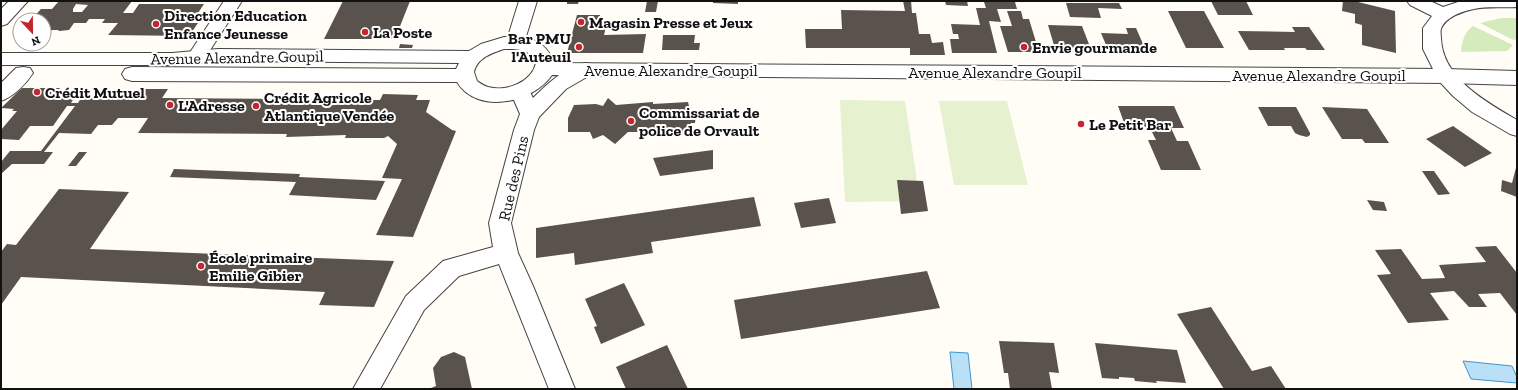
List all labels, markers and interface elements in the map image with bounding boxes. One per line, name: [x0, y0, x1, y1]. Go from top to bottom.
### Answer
place label: Direction Education Enfance Jeunesse: [164, 6, 307, 43]
north arrow: [12, 12, 52, 52]
place label: Magasin Presse et Jeux: [589, 13, 753, 32]
marker: Magasin Presse et Jeux: [576, 17, 586, 27]
marker: Direction Education Enfance Jeunesse: [151, 19, 161, 29]
place label: La Poste: [373, 23, 432, 42]
marker: La Poste: [360, 27, 370, 37]
place label: Bar PMU l'Auteuil: [508, 29, 571, 66]
text: N: [29, 33, 42, 49]
place label: Envie gourmande: [1032, 38, 1157, 57]
marker: Bar PMU l'Auteuil: [574, 42, 584, 52]
marker: Envie gourmande: [1019, 42, 1029, 52]
street label: Avenue Alexandre Goupil: [150, 46, 324, 69]
street label: Avenue Alexandre Goupil: [584, 61, 758, 80]
street label: Avenue Alexandre Goupil: [908, 63, 1082, 82]
street label: Avenue Alexandre Goupil: [1232, 66, 1406, 85]
place label: Crédit Mutuel: [45, 83, 145, 102]
marker: Crédit Mutuel: [32, 87, 42, 97]
place label: Crédit Agricole Atlantique Vendée: [264, 88, 395, 125]
place label: L'Adresse: [178, 96, 245, 115]
marker: L'Adresse: [165, 100, 175, 110]
marker: Crédit Agricole Atlantique Vendée: [251, 101, 261, 111]
place label: Commissariat de police de Orvault: [639, 103, 760, 140]
place label: Le Petit Bar: [1089, 115, 1171, 134]
marker: Commissariat de police de Orvault: [626, 116, 636, 126]
marker: Le Petit Bar: [1076, 119, 1086, 129]
street label: Rue des Pins: [494, 134, 533, 223]
place label: École primaire Emilie Gibier: [209, 248, 313, 285]
marker: École primaire Emilie Gibier: [196, 261, 206, 271]

